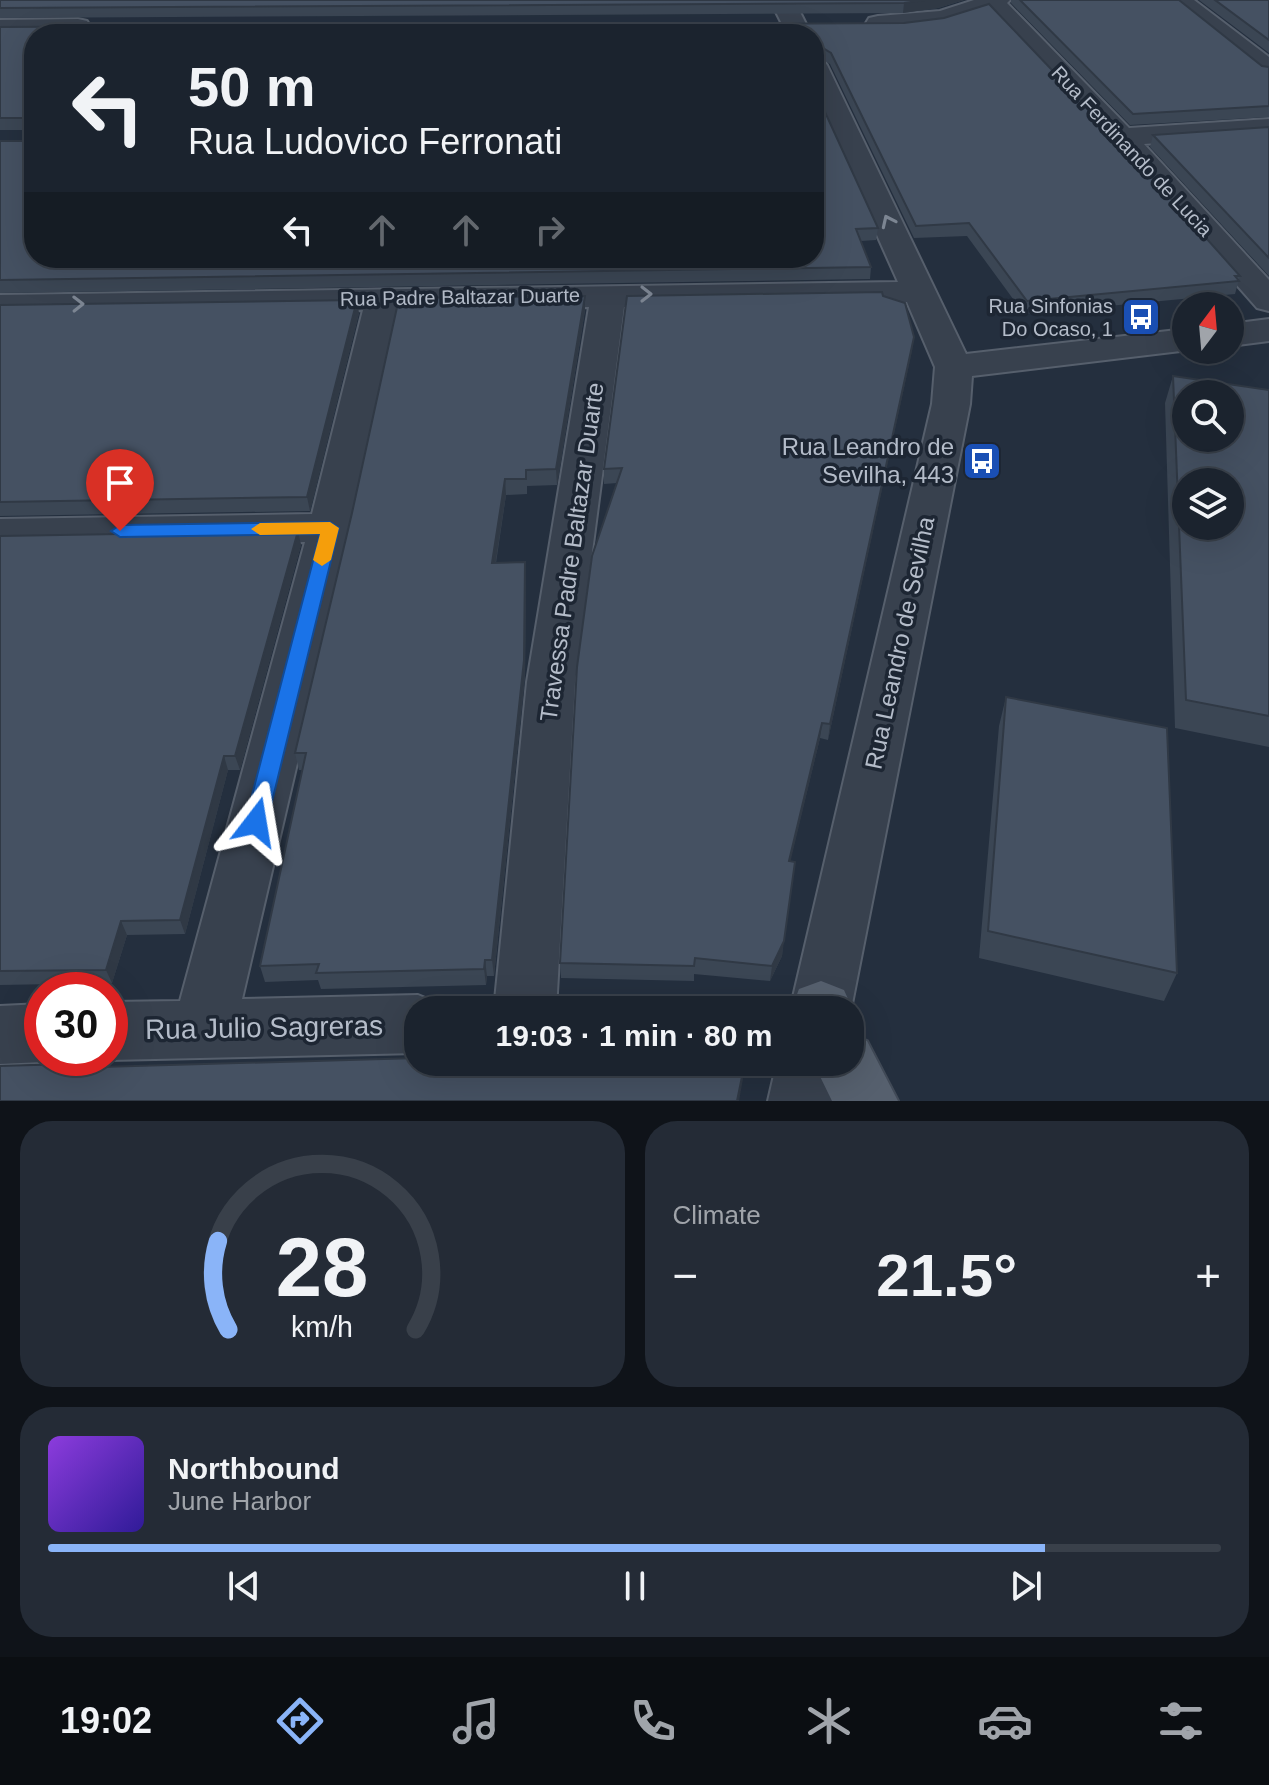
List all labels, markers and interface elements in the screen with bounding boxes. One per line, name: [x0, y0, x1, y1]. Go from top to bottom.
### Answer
text: 50 m: [188, 55, 316, 118]
icon: left: [56, 56, 160, 160]
street label: Rua Ferdinando de Lucia: [1047, 61, 1217, 241]
text: Rua Ludovico Ferronati: [188, 121, 562, 162]
icon: left: [276, 208, 320, 252]
icon: ahead: [360, 208, 404, 252]
icon: ahead: [444, 208, 488, 252]
icon: right: [528, 208, 572, 252]
one-way arrow: [882, 215, 898, 229]
street label: Rua Padre Baltazar Duarte: [340, 284, 580, 310]
one-way arrow: [640, 285, 653, 303]
north arrow: [1172, 292, 1244, 364]
map controls: [1172, 292, 1244, 540]
one-way arrow: [72, 295, 85, 312]
place label: Rua Sinfonias Do Ocaso, 1: [988, 295, 1113, 340]
bus stop icon: Rua Sinfonias Do Ocaso, 1: [1120, 296, 1162, 338]
button: search: [1172, 380, 1244, 452]
street label: Travessa Padre Baltazar Duarte: [534, 381, 609, 723]
place label: Rua Leandro de Sevilha, 443: [782, 433, 954, 488]
bus stop icon: Rua Leandro de Sevilha, 443: [961, 440, 1003, 482]
pin: [86, 449, 154, 531]
icon: arrive: [98, 461, 142, 505]
button: layers: [1172, 468, 1244, 540]
street label: Rua Leandro de Sevilha: [860, 514, 940, 772]
position arrow: [214, 780, 298, 864]
speed limit sign: 30: [24, 972, 128, 1076]
street label: Rua Julio Sagreras: [145, 1010, 383, 1045]
text: 19:03 · 1 min · 80 m: [496, 1019, 772, 1052]
text: Climate: [673, 1200, 761, 1230]
text: 28: [276, 1221, 369, 1314]
text: 21.5°: [876, 1242, 1017, 1309]
text: −: [673, 1251, 698, 1300]
text: +: [1195, 1251, 1221, 1300]
text: km/h: [291, 1311, 353, 1343]
text: Northbound: [168, 1452, 340, 1485]
text: June Harbor: [168, 1486, 311, 1516]
icon: previous: [222, 1564, 266, 1608]
icon: pause: [613, 1564, 657, 1608]
icon: next: [1004, 1564, 1048, 1608]
icon: directions: [272, 1693, 328, 1749]
icon: music: [448, 1693, 504, 1749]
icon: phone: [625, 1693, 681, 1749]
icon: climate: [801, 1693, 857, 1749]
icon: car: [977, 1693, 1033, 1749]
icon: filters: [1153, 1693, 1209, 1749]
text: 19:02: [60, 1700, 152, 1741]

